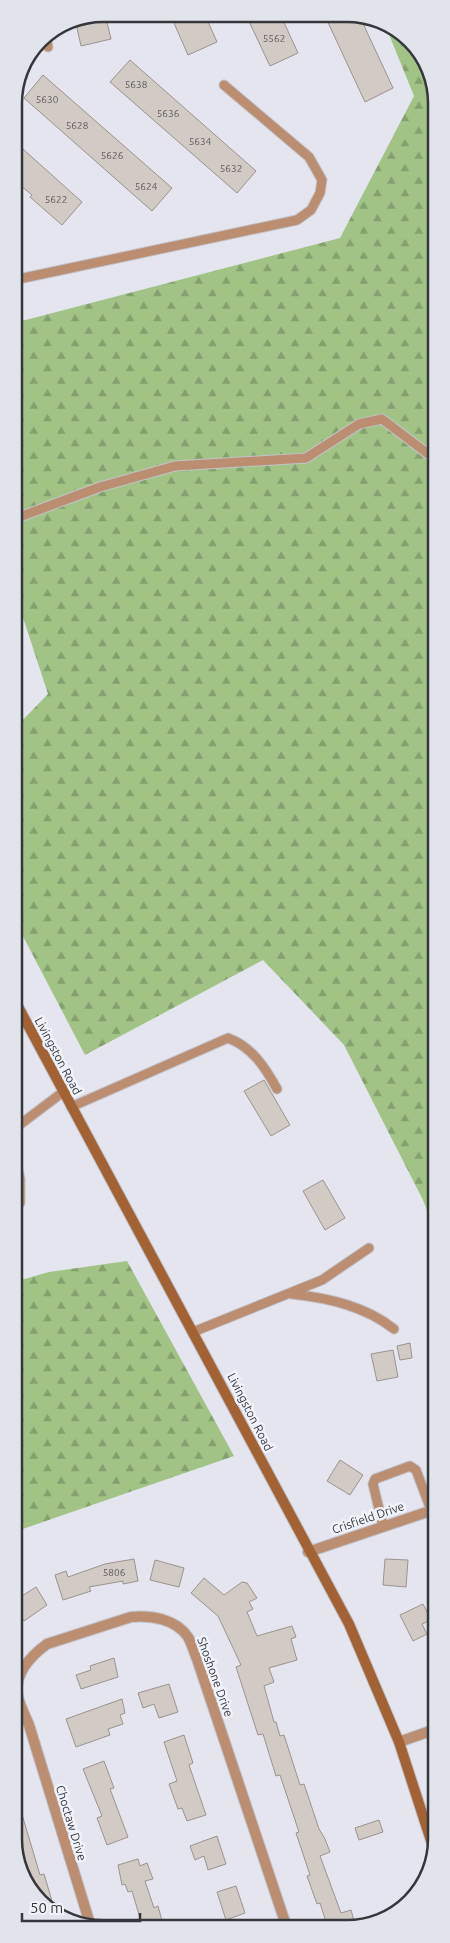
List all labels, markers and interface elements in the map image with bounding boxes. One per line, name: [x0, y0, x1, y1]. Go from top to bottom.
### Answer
house number: 5562: [263, 33, 285, 44]
house number: 5638: [125, 79, 148, 90]
house number: 5630: [36, 94, 59, 105]
house number: 5636: [157, 108, 180, 119]
house number: 5628: [66, 120, 89, 131]
house number: 5634: [189, 136, 212, 147]
house number: 5626: [101, 150, 124, 161]
house number: 5632: [220, 163, 242, 174]
house number: 5624: [135, 181, 158, 192]
house number: 5622: [45, 194, 67, 205]
street label: Livingston Road: [33, 1015, 84, 1097]
street label: Livingston Road: [225, 1371, 276, 1453]
street label: Crisfield Drive: [330, 1499, 406, 1536]
house number: 5806: [103, 1567, 126, 1578]
street label: Shoshone Drive: [195, 1635, 236, 1718]
street label: Choctaw Drive: [54, 1784, 89, 1862]
scale bar: [22, 1890, 140, 1922]
text: 50 m: [30, 1899, 63, 1916]

